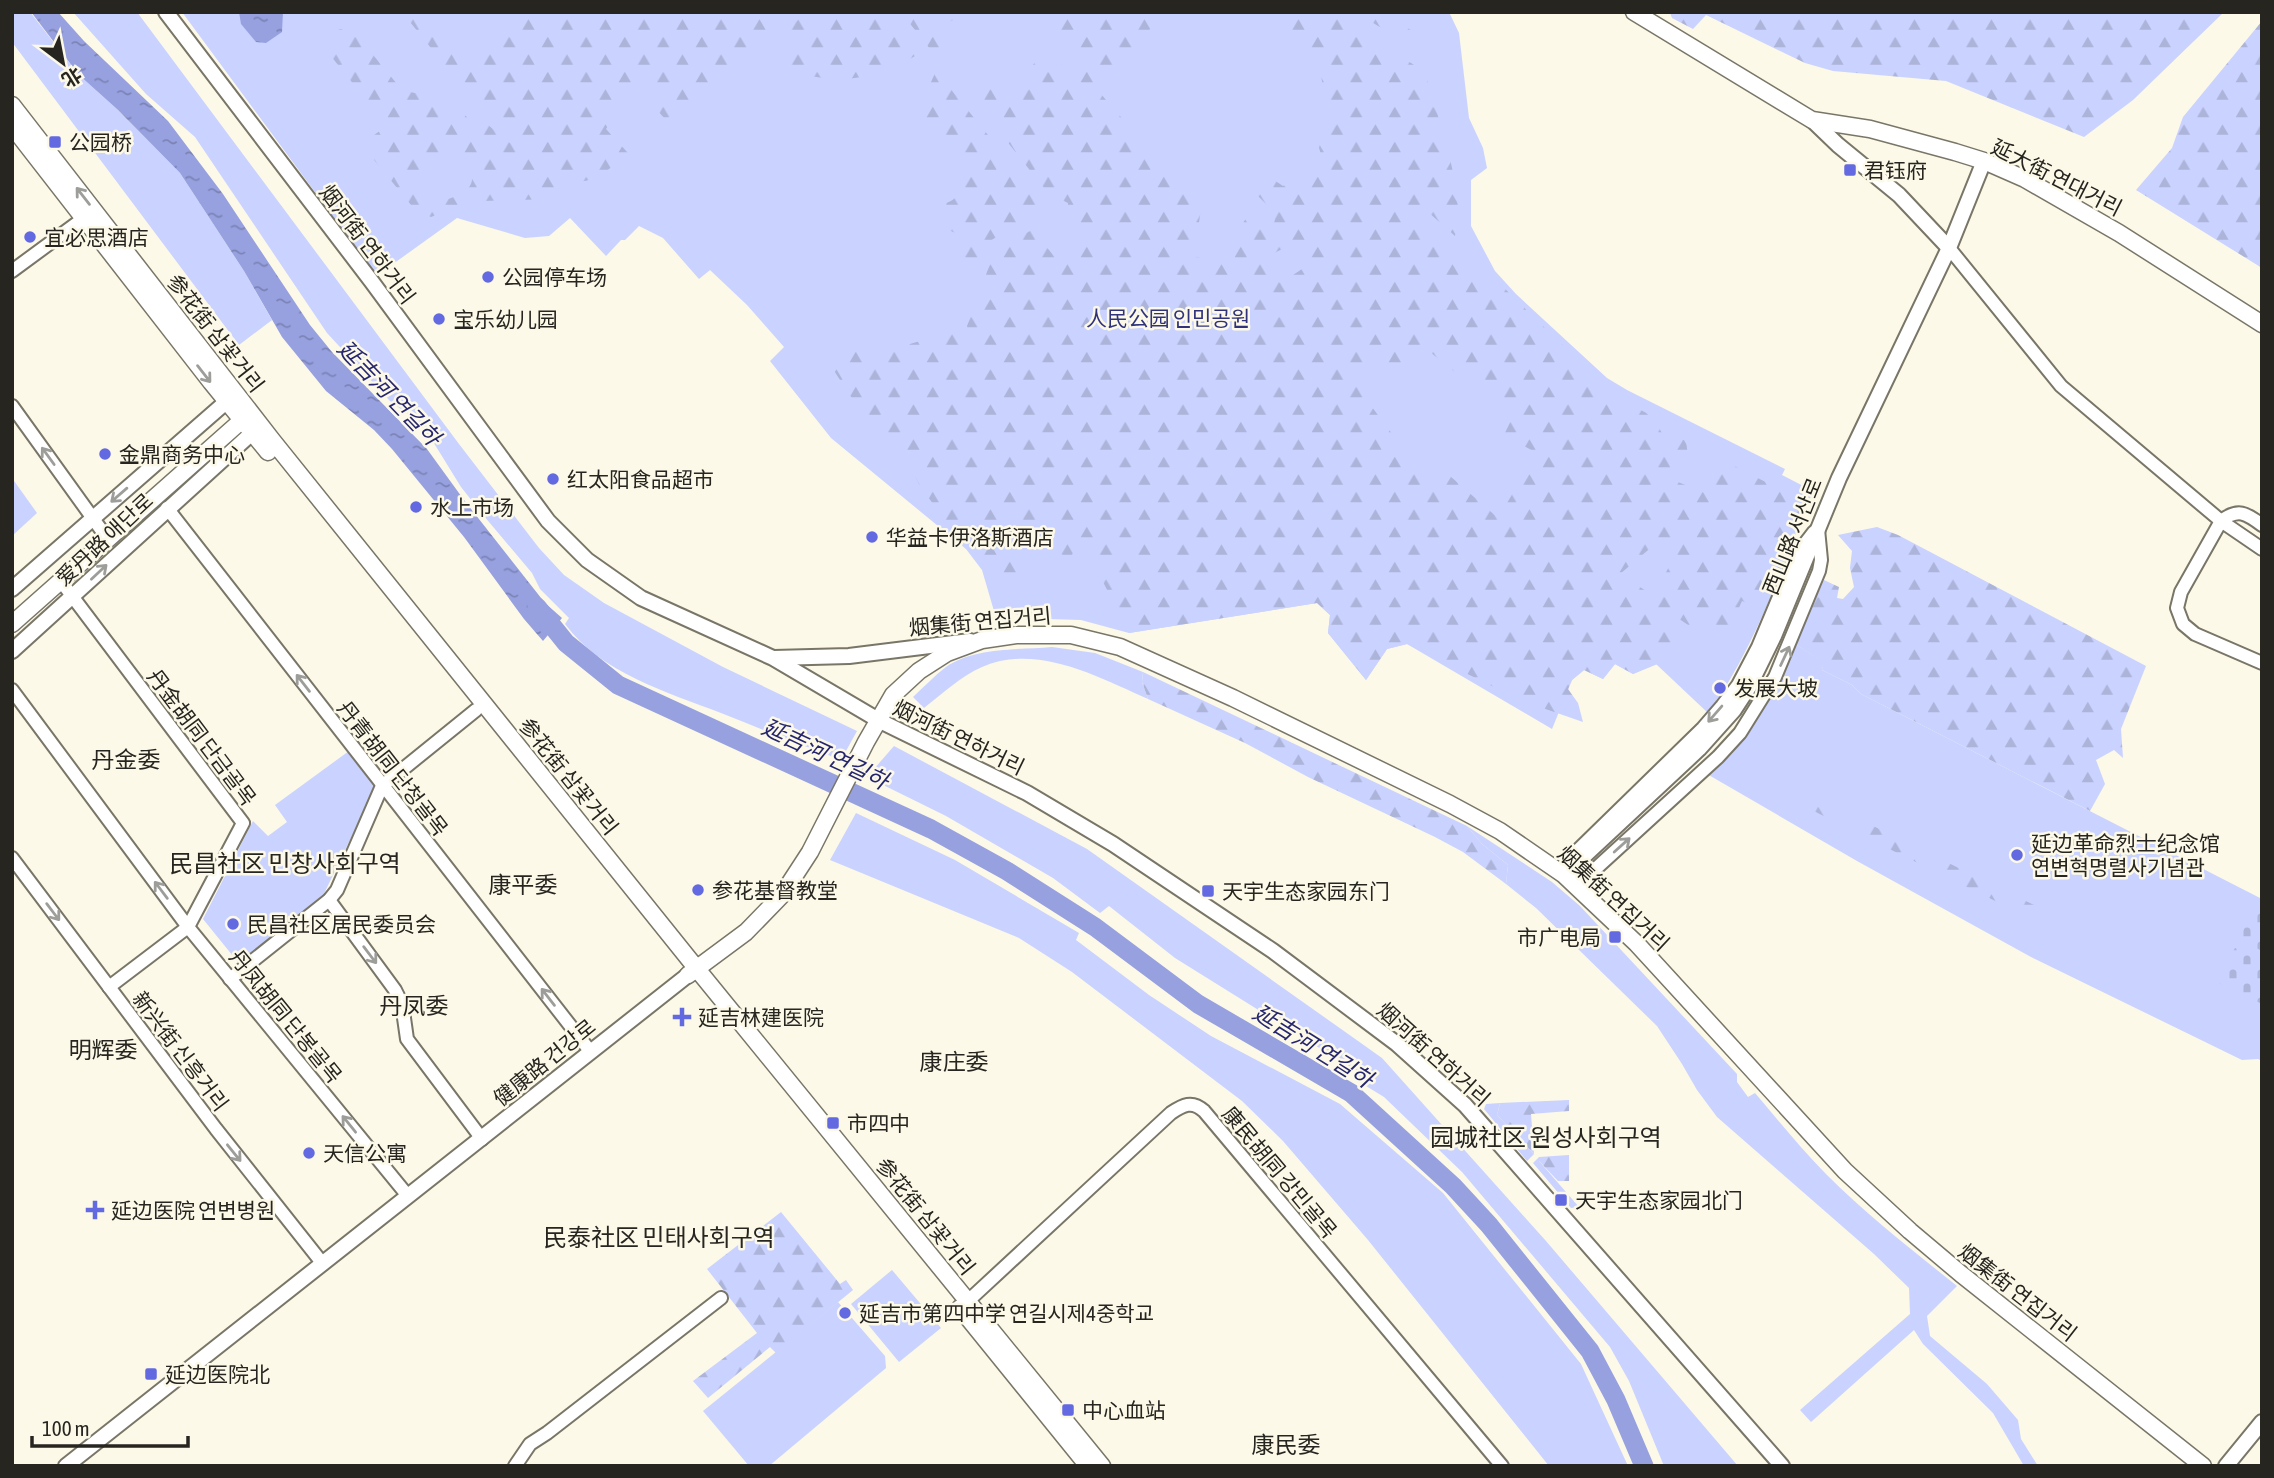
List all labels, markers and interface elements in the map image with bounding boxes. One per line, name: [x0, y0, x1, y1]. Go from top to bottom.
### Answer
north arrow: [28, 28, 98, 98]
text: 北: [58, 63, 86, 92]
place label: 公园桥: [69, 130, 132, 154]
marker: 公园桥: [47, 134, 63, 150]
street label: 延大街 연대거리: [1988, 134, 2126, 220]
place label: 君钰府: [1864, 158, 1927, 182]
marker: 君钰府: [1842, 162, 1858, 178]
street label: 烟河街 연하거리: [315, 180, 421, 308]
one-way arrow: [76, 187, 91, 205]
place label: 宜必思酒店: [44, 225, 149, 249]
marker: 宜必思酒店: [22, 229, 38, 245]
place label: 公园停车场: [502, 265, 607, 289]
street label: 参花街 삼꽃거리: [162, 269, 270, 397]
marker: 公园停车场: [480, 269, 496, 285]
park label: 人民公园 인민공원: [1086, 306, 1250, 330]
place label: 宝乐幼儿园: [453, 307, 558, 331]
marker: 宝乐幼儿园: [431, 311, 447, 327]
water label: 延吉河 연길하: [333, 335, 447, 453]
one-way arrow: [197, 364, 212, 383]
place label: 金鼎商务中心: [119, 442, 245, 466]
marker: 金鼎商务中心: [97, 446, 113, 462]
one-way arrow: [41, 447, 55, 466]
place label: 红太阳食品超市: [567, 467, 714, 491]
marker: 红太阳食品超市: [545, 471, 561, 487]
street label: 西山路 서산로: [1758, 474, 1826, 598]
one-way arrow: [110, 487, 128, 503]
street label: 爱丹路 애단로: [51, 488, 157, 590]
place label: 水上市场: [430, 495, 514, 519]
marker: 水上市场: [408, 499, 424, 515]
place label: 华益卡伊洛斯酒店: [886, 525, 1054, 549]
marker: 华益卡伊洛斯酒店: [864, 529, 880, 545]
one-way arrow: [90, 564, 107, 581]
street label: 烟集街 연집거리: [908, 603, 1052, 639]
one-way arrow: [1779, 646, 1792, 668]
street label: 丹金胡同 단금골목: [143, 664, 261, 810]
one-way arrow: [295, 674, 310, 693]
place label: 发展大坡: [1734, 676, 1818, 700]
marker: 发展大坡: [1712, 680, 1728, 696]
street label: 烟河街 연하거리: [889, 695, 1029, 779]
street label: 丹青胡同 단청골목: [333, 696, 453, 840]
one-way arrow: [1707, 705, 1723, 723]
street label: 参花街 삼꽃거리: [515, 713, 623, 839]
water label: 延吉河 연길하: [758, 714, 895, 796]
district label: 丹金委: [92, 747, 161, 773]
place label: 延边革命烈士纪念馆 연변혁명렬사기념관: [2031, 831, 2220, 879]
one-way arrow: [1612, 837, 1630, 853]
street label: 烟集街 연집거리: [1553, 840, 1675, 956]
marker: 延边革命烈士纪念馆 연변혁명렬사기념관: [2009, 847, 2025, 863]
district label: 民昌社区 민창사회구역: [169, 850, 401, 877]
district label: 康平委: [489, 872, 558, 898]
place label: 参花基督教堂: [712, 878, 838, 902]
place label: 天宇生态家园东门: [1222, 879, 1390, 903]
one-way arrow: [153, 881, 168, 899]
marker: 参花基督教堂: [690, 882, 706, 898]
marker: 天宇生态家园东门: [1200, 883, 1216, 899]
one-way arrow: [46, 903, 61, 921]
place label: 民昌社区居民委员会: [247, 912, 436, 936]
marker: 民昌社区居民委员会: [225, 916, 241, 932]
place label: 市广电局: [1517, 925, 1601, 949]
marker: 市广电局: [1607, 929, 1623, 945]
street label: 丹凤胡同 단봉골목: [225, 945, 347, 1087]
one-way arrow: [363, 945, 378, 963]
street label: 新兴街 신흥거리: [128, 987, 234, 1115]
one-way arrow: [541, 989, 556, 1007]
district label: 丹凤委: [380, 993, 449, 1019]
street label: 烟河街 연하거리: [1373, 997, 1495, 1111]
water label: 延吉河 연길하: [1249, 999, 1380, 1094]
place label: 延吉林建医院: [698, 1005, 824, 1029]
marker: 延吉林建医院: [672, 1007, 692, 1027]
street label: 健康路 건강로: [488, 1014, 600, 1110]
district label: 明辉委: [69, 1037, 138, 1063]
district label: 康庄委: [920, 1049, 989, 1075]
street label: 康民胡同 강민골목: [1218, 1101, 1342, 1243]
place label: 市四中: [847, 1111, 910, 1135]
one-way arrow: [342, 1115, 357, 1133]
marker: 市四中: [825, 1115, 841, 1131]
district label: 园城社区 원성사회구역: [1430, 1124, 1662, 1151]
place label: 天信公寓: [323, 1141, 407, 1165]
one-way arrow: [227, 1143, 242, 1161]
marker: 天信公寓: [301, 1145, 317, 1161]
street label: 参花街 삼꽃거리: [872, 1153, 980, 1279]
place label: 天宇生态家园北门: [1575, 1188, 1743, 1212]
marker: 天宇生态家园北门: [1553, 1192, 1569, 1208]
place label: 延边医院 연변병원: [111, 1198, 275, 1222]
marker: 延边医院 연변병원: [85, 1200, 105, 1220]
district label: 民泰社区 민태사회구역: [543, 1224, 775, 1251]
street label: 烟集街 연집거리: [1954, 1238, 2082, 1346]
place label: 延吉市第四中学 연길시제4중학교: [859, 1301, 1154, 1325]
marker: 延吉市第四中学 연길시제4중학교: [837, 1305, 853, 1321]
place label: 延边医院北: [165, 1362, 270, 1386]
marker: 延边医院北: [143, 1366, 159, 1382]
place label: 中心血站: [1082, 1398, 1166, 1422]
marker: 中心血站: [1060, 1402, 1076, 1418]
scale bar: [32, 1404, 187, 1448]
text: 100 m: [42, 1416, 90, 1440]
district label: 康民委: [1252, 1432, 1321, 1458]

